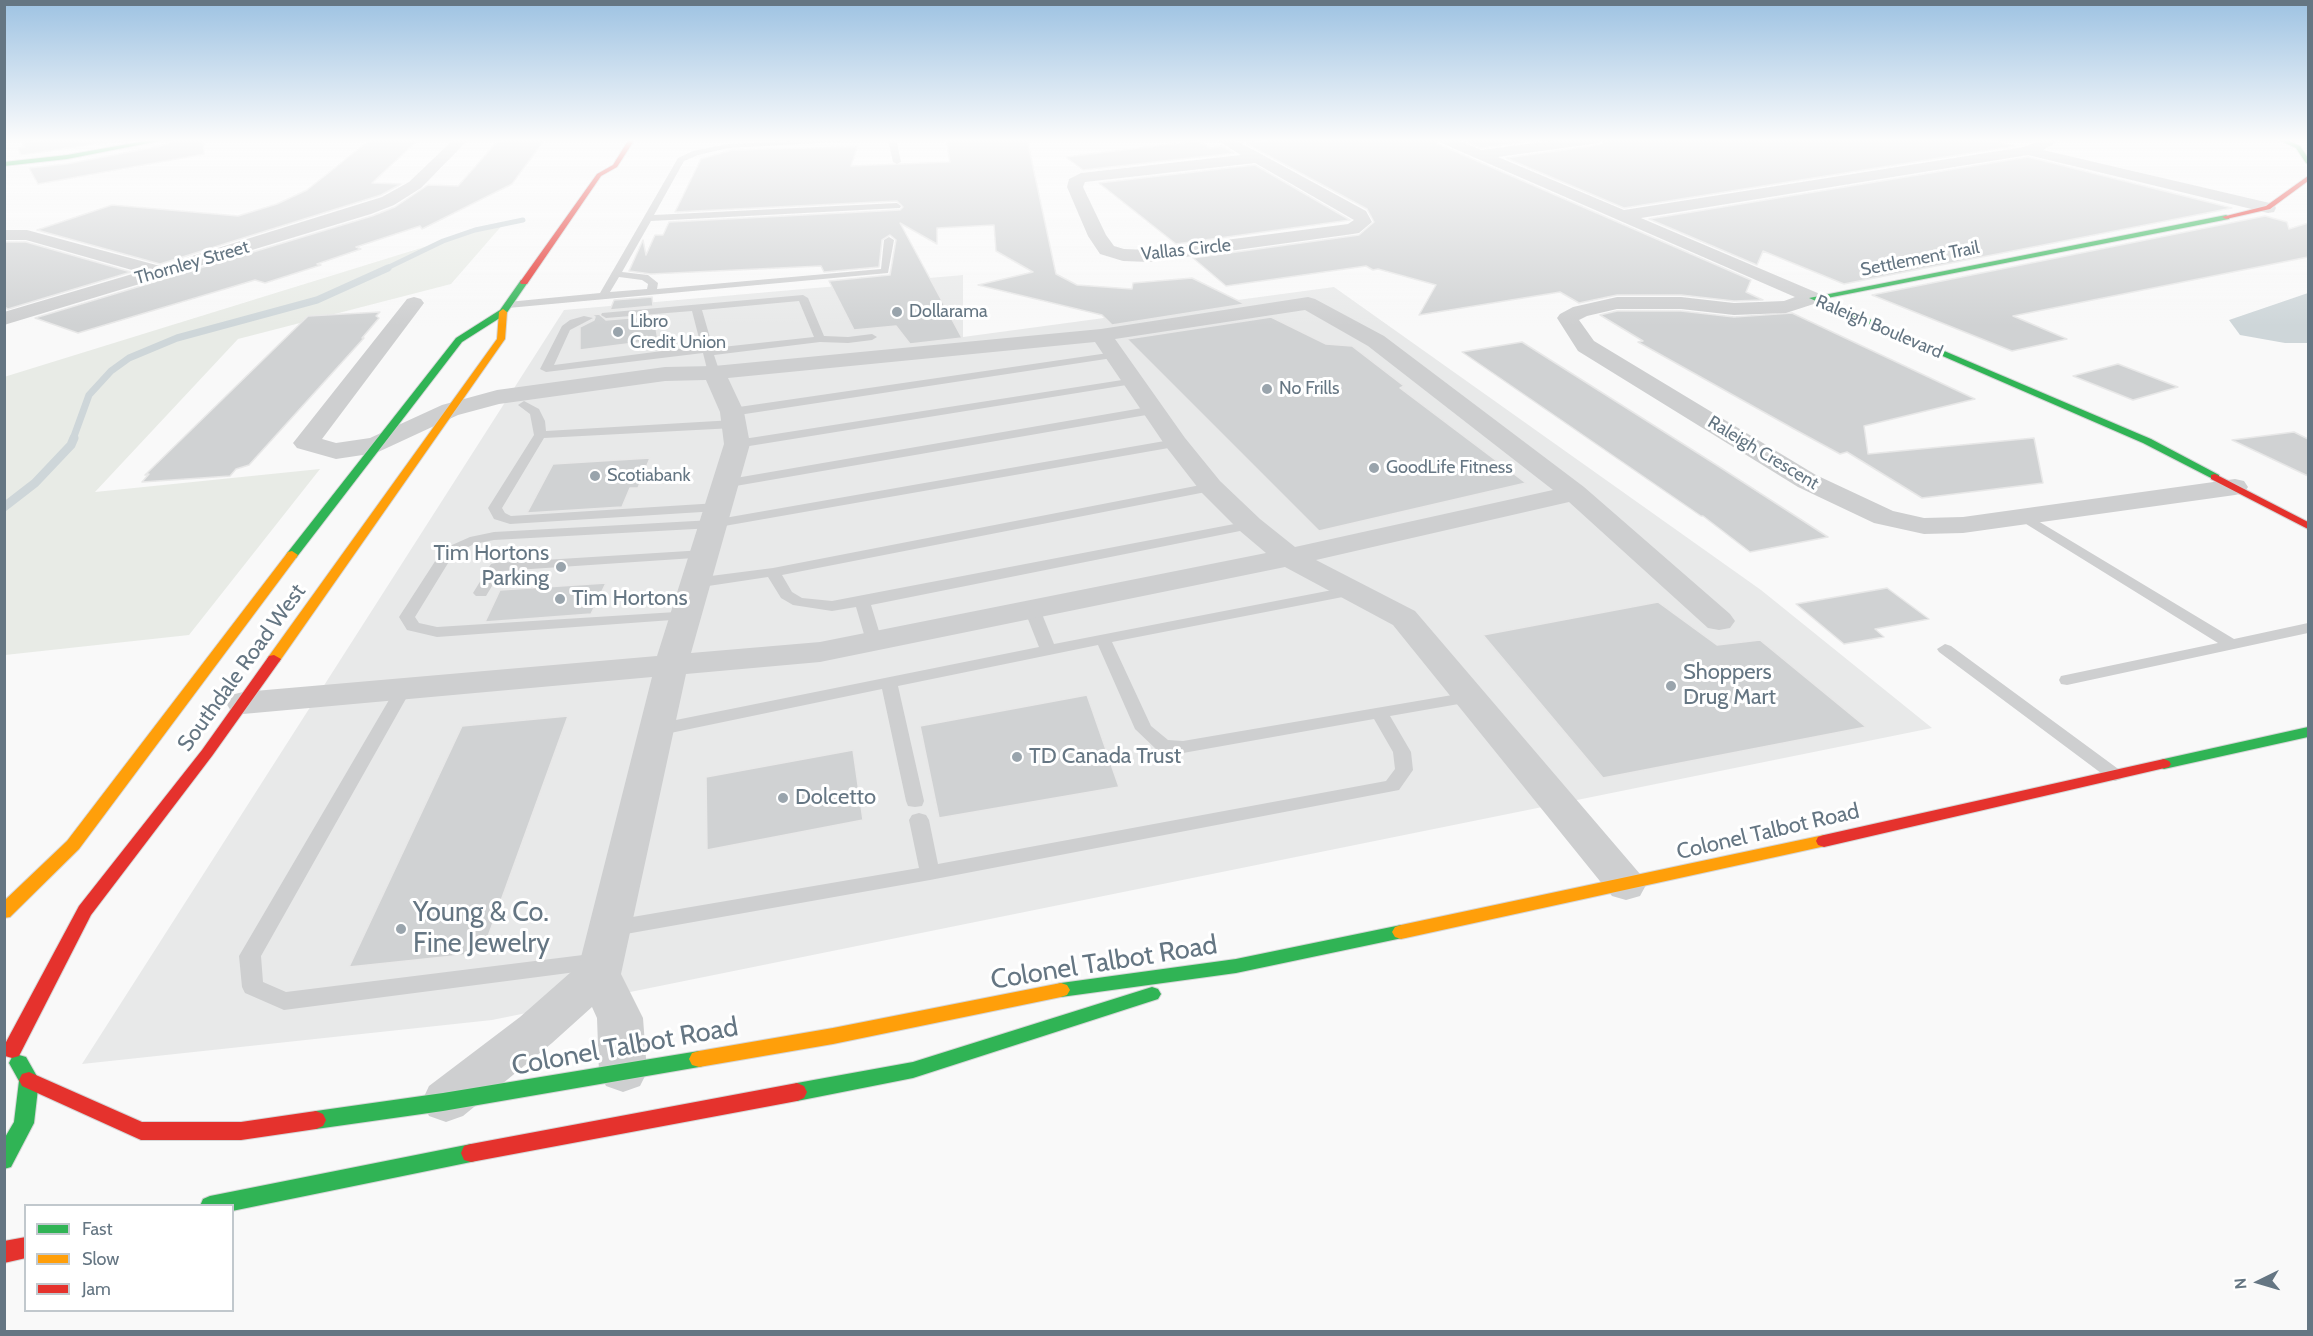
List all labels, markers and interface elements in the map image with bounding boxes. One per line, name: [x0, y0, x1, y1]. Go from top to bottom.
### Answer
street label: Vallas Circle: [1140, 235, 1232, 265]
street label: Thornley Street: [133, 236, 251, 290]
street label: Settlement Trail: [1859, 237, 1981, 281]
street label: Raleigh Boulevard: [1812, 291, 1946, 363]
place label: Dollarama: [909, 301, 988, 323]
marker: Dollarama: [890, 305, 904, 319]
place label: Libro Credit Union: [630, 311, 726, 354]
marker: Libro Credit Union: [611, 325, 625, 339]
place label: No Frills: [1279, 378, 1339, 400]
marker: No Frills: [1260, 382, 1274, 396]
street label: Raleigh Crescent: [1704, 411, 1822, 495]
place label: GoodLife Fitness: [1386, 457, 1513, 479]
marker: GoodLife Fitness: [1367, 461, 1381, 475]
place label: Scotiabank: [607, 465, 691, 487]
marker: Scotiabank: [588, 469, 602, 483]
place label: Tim Hortons Parking: [433, 541, 549, 592]
marker: Tim Hortons Parking: [554, 560, 568, 574]
street label: Southdale Road West: [172, 579, 312, 757]
place label: Tim Hortons: [572, 586, 688, 612]
marker: Tim Hortons: [553, 592, 567, 606]
place label: Shoppers Drug Mart: [1683, 660, 1776, 712]
marker: Shoppers Drug Mart: [1664, 679, 1678, 693]
place label: TD Canada Trust: [1029, 744, 1181, 770]
marker: TD Canada Trust: [1010, 750, 1024, 764]
place label: Dolcetto: [795, 785, 876, 811]
marker: Dolcetto: [776, 791, 790, 805]
street label: Colonel Talbot Road: [1674, 798, 1862, 866]
place label: Young & Co. Fine Jewelry: [413, 897, 550, 960]
marker: Young & Co. Fine Jewelry: [394, 922, 408, 936]
street label: Colonel Talbot Road: [988, 929, 1220, 997]
street label: Colonel Talbot Road: [509, 1011, 741, 1083]
legend: [24, 1204, 234, 1312]
text: Fast: [82, 1218, 113, 1240]
text: Slow: [82, 1248, 119, 1270]
north arrow: [2229, 1252, 2289, 1312]
text: N: [2231, 1277, 2251, 1290]
text: Jam: [82, 1278, 111, 1300]

